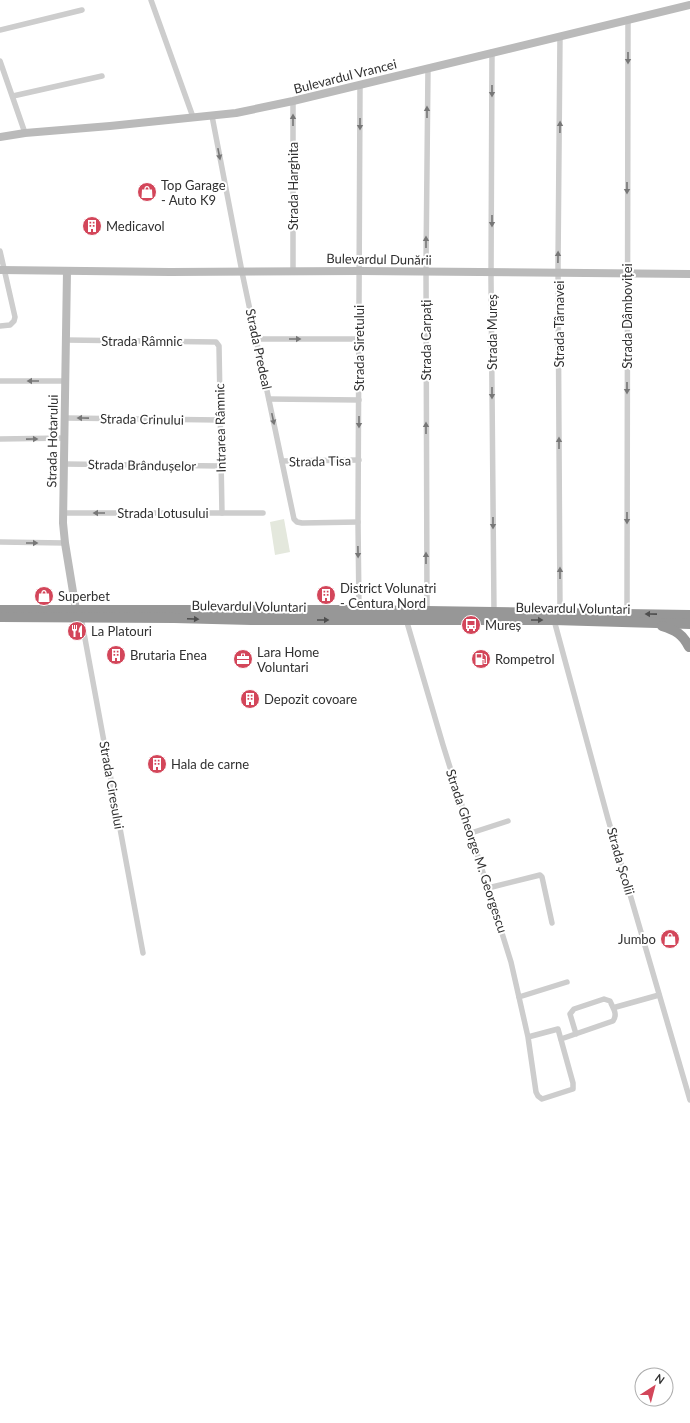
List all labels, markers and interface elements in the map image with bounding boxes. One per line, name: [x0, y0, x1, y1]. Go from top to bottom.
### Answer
one-way arrow: [625, 52, 631, 65]
street label: Bulevardul Vrancei: [292, 55, 398, 97]
one-way arrow: [489, 85, 495, 98]
one-way arrow: [424, 105, 430, 118]
one-way arrow: [290, 113, 296, 126]
one-way arrow: [357, 118, 363, 131]
one-way arrow: [556, 121, 563, 133]
street label: Strada Harghita: [285, 142, 301, 230]
one-way arrow: [216, 148, 222, 160]
place label: Top Garage - Auto K9: [161, 177, 226, 208]
shop icon: Top Garage - Auto K9: [136, 181, 158, 203]
one-way arrow: [624, 182, 630, 195]
building icon: Medicavol: [81, 215, 103, 237]
one-way arrow: [489, 215, 495, 228]
place label: Medicavol: [106, 218, 165, 234]
one-way arrow: [423, 235, 429, 248]
street label: Bulevardul Dunării: [326, 250, 432, 268]
one-way arrow: [555, 250, 561, 263]
street label: Strada Dâmboviței: [619, 263, 635, 369]
street label: Strada Târnavei: [551, 281, 567, 367]
street label: Strada Mureș: [484, 294, 500, 370]
street label: Strada Carpați: [418, 300, 434, 380]
street label: Strada Siretului: [351, 305, 367, 391]
street label: Strada Predeal: [243, 307, 275, 391]
street label: Strada Râmnic: [101, 333, 183, 349]
one-way arrow: [289, 336, 302, 342]
one-way arrow: [26, 378, 39, 384]
one-way arrow: [624, 382, 630, 395]
street label: Intrarea Râmnic: [211, 383, 229, 473]
one-way arrow: [489, 387, 495, 400]
street label: Strada Hotarului: [43, 394, 61, 488]
street label: Strada Crinului: [100, 410, 184, 428]
one-way arrow: [271, 413, 277, 425]
one-way arrow: [76, 415, 89, 421]
one-way arrow: [356, 416, 362, 429]
one-way arrow: [423, 421, 429, 434]
one-way arrow: [26, 435, 38, 442]
one-way arrow: [556, 436, 562, 449]
street label: Strada Tisa: [289, 452, 351, 470]
street label: Strada Brândușelor: [88, 456, 197, 474]
street label: Strada Lotusului: [117, 505, 209, 521]
one-way arrow: [92, 510, 105, 516]
one-way arrow: [624, 512, 630, 525]
one-way arrow: [490, 517, 496, 530]
one-way arrow: [26, 540, 39, 546]
one-way arrow: [355, 546, 362, 558]
one-way arrow: [423, 551, 429, 564]
one-way arrow: [557, 566, 563, 579]
place label: District Volunatri - Centura Nord: [340, 580, 436, 611]
building icon: District Volunatri - Centura Nord: [315, 584, 337, 606]
shop icon: Superbet: [33, 585, 55, 607]
place label: Superbet: [58, 588, 110, 604]
street label: Bulevardul Voluntari: [191, 597, 307, 615]
street label: Bulevardul Voluntari: [515, 599, 631, 617]
one-way arrow: [645, 610, 657, 617]
bus stop icon: Mureș: [460, 614, 482, 636]
one-way arrow: [187, 615, 199, 622]
one-way arrow: [317, 617, 330, 623]
place label: Mureș: [485, 617, 522, 633]
one-way arrow: [531, 617, 544, 623]
restaurant icon: La Platouri: [66, 620, 88, 642]
place label: La Platouri: [91, 623, 152, 639]
building icon: Brutaria Enea: [105, 644, 127, 666]
place label: Lara Home Voluntari: [257, 644, 319, 675]
place label: Brutaria Enea: [130, 647, 207, 663]
office icon: Lara Home Voluntari: [232, 648, 254, 670]
fuel station icon: Rompetrol: [470, 648, 492, 670]
place label: Rompetrol: [495, 651, 554, 667]
building icon: Depozit covoare: [239, 688, 261, 710]
place label: Depozit covoare: [264, 691, 357, 707]
street label: Strada Ciresului: [96, 740, 128, 830]
building icon: Hala de carne: [146, 753, 168, 775]
place label: Hala de carne: [171, 756, 249, 772]
street label: Strada Gheorge M. Georgescu: [443, 767, 511, 935]
street label: Strada Școlii: [604, 825, 638, 897]
shop icon: Jumbo: [659, 928, 681, 950]
place label: Jumbo: [618, 931, 656, 947]
north arrow: [634, 1367, 674, 1407]
text: N: [653, 1371, 667, 1386]

